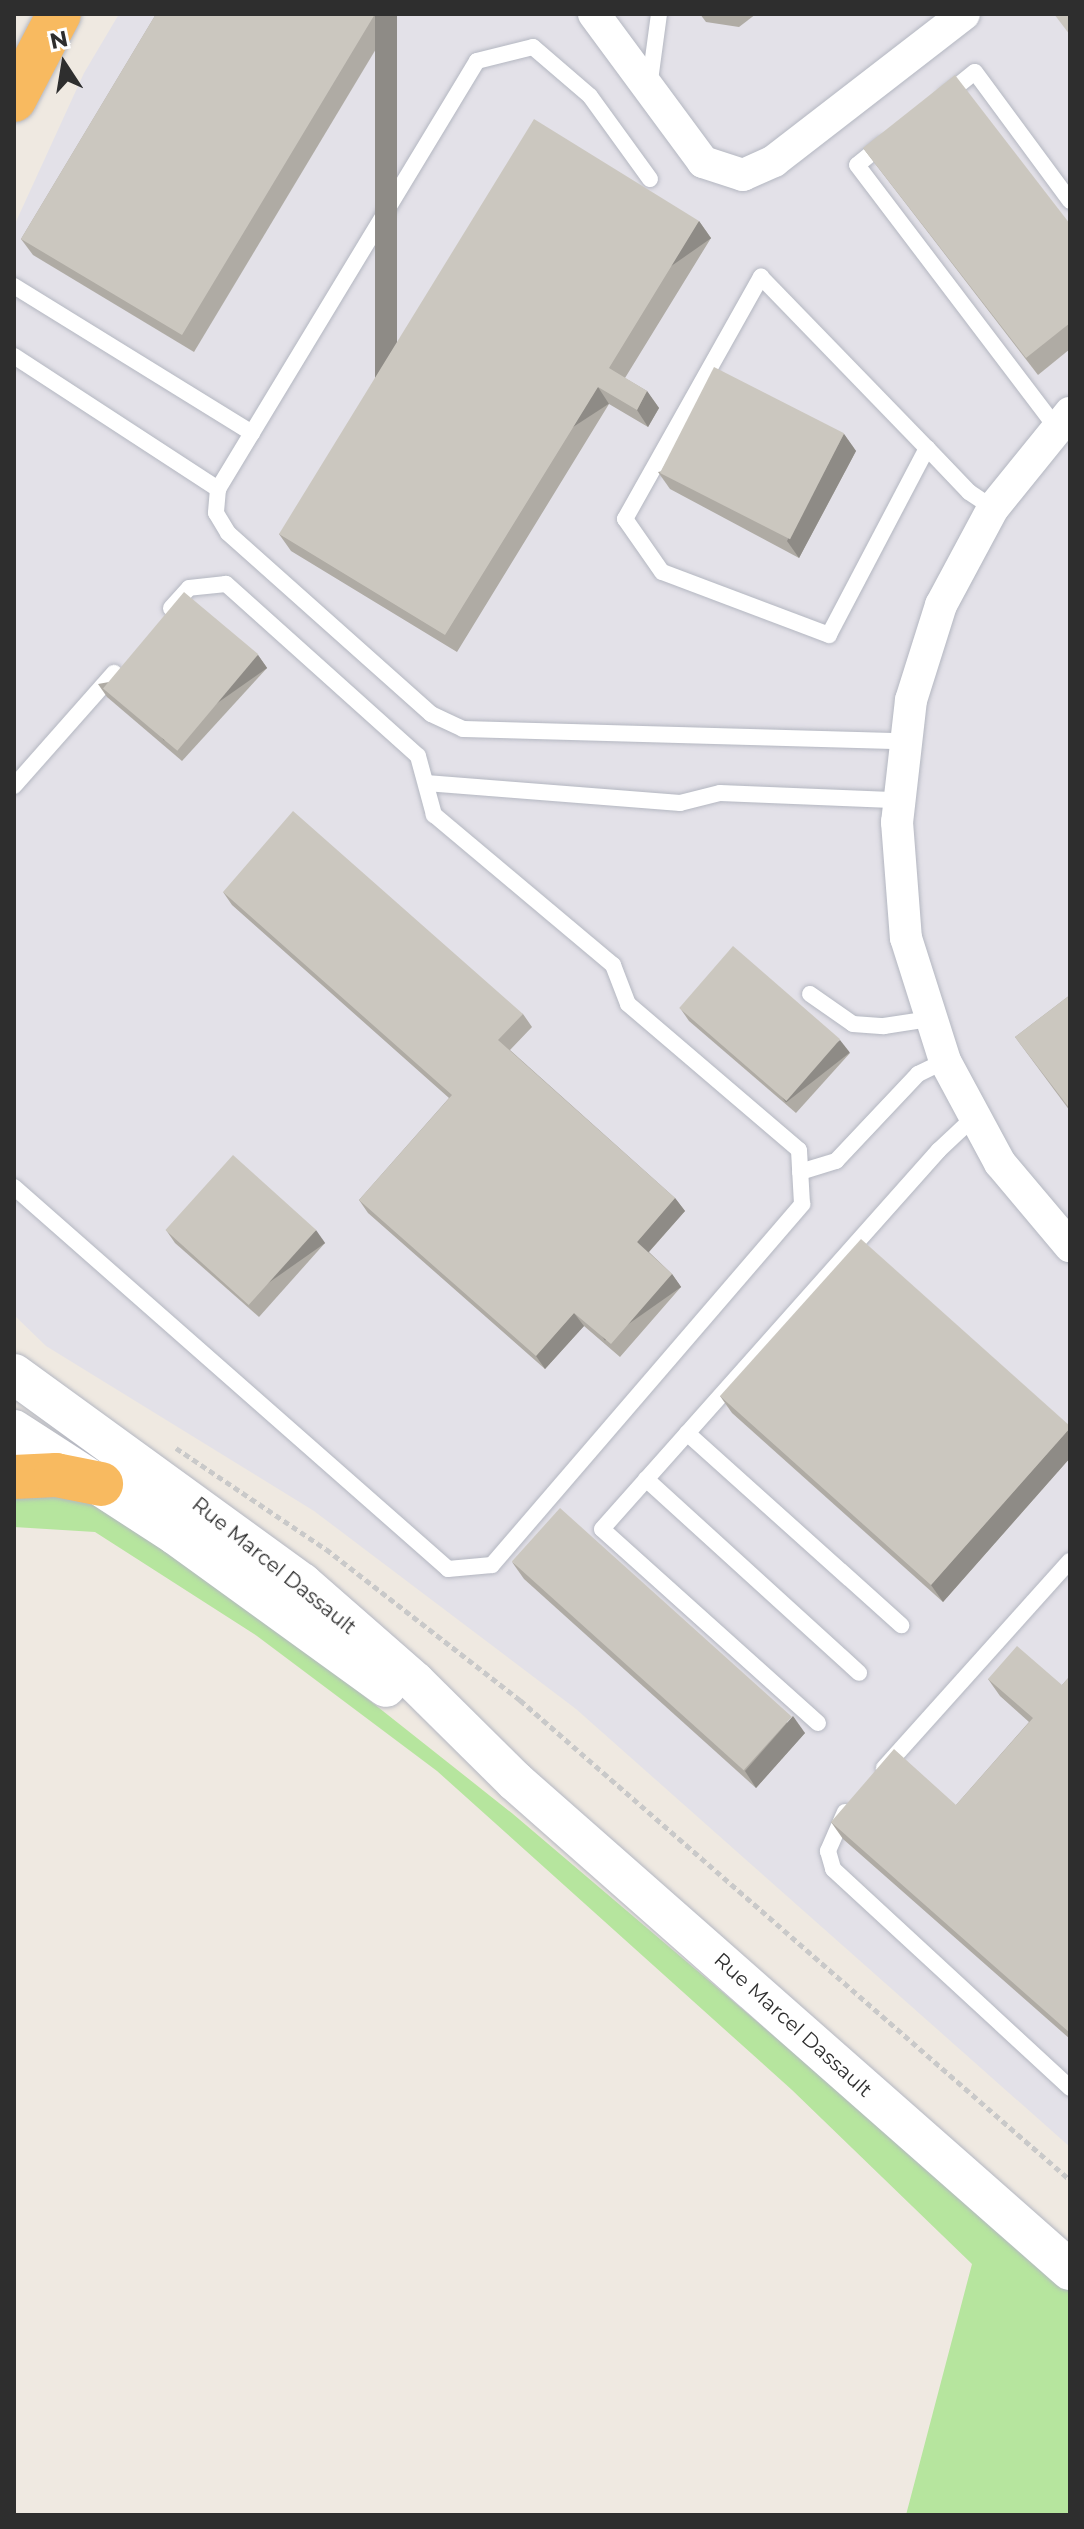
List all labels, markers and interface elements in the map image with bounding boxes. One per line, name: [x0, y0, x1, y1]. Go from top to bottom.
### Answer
north arrow: [24, 24, 104, 104]
text: N: [47, 25, 70, 55]
street label: Rue Marcel Dassault: [187, 1492, 361, 1640]
street label: Rue Marcel Dassault: [709, 1948, 877, 2102]

